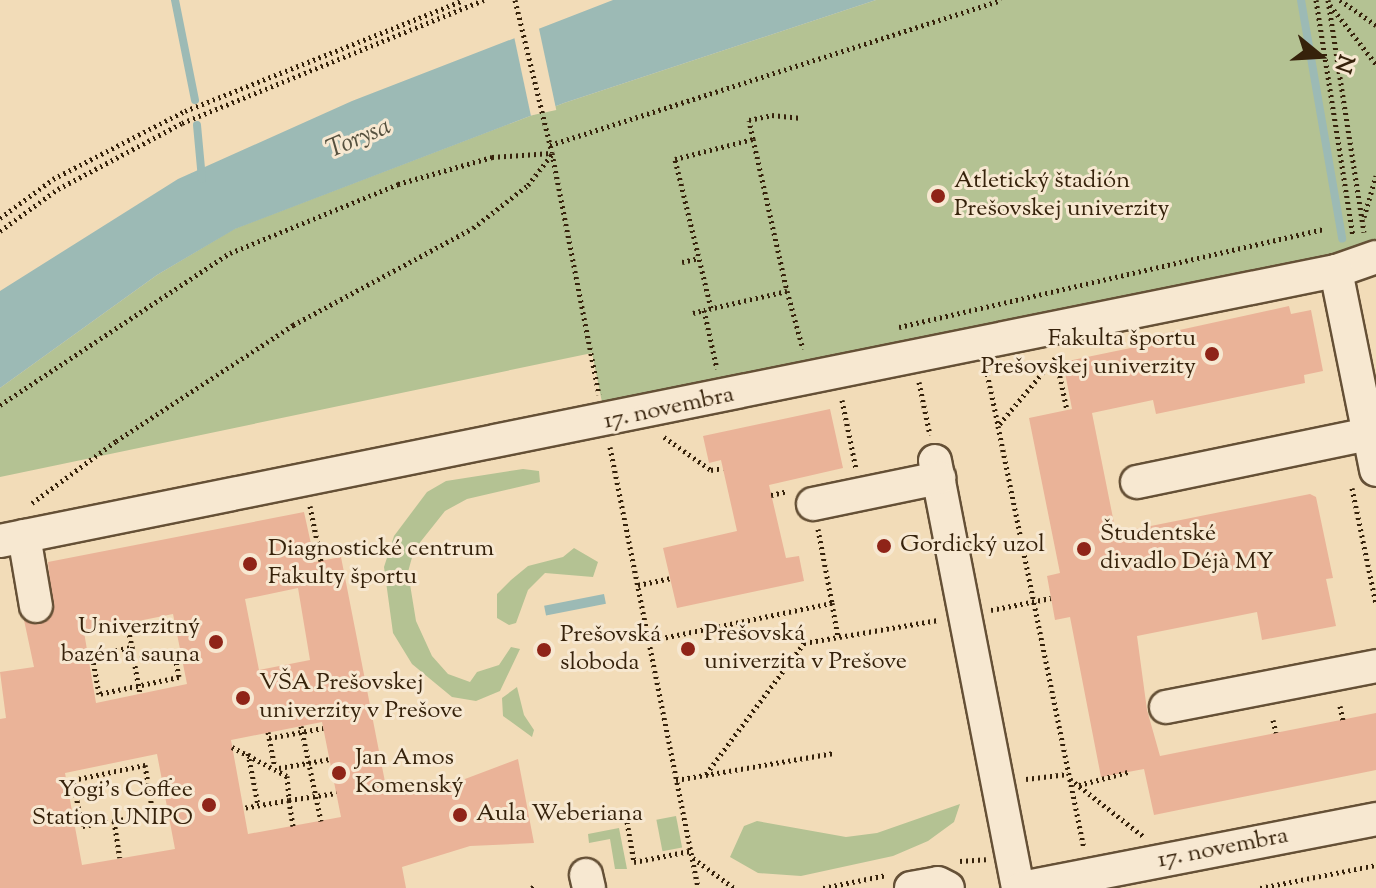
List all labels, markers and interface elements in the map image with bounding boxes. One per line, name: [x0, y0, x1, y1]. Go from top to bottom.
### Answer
north arrow: [1280, 16, 1360, 96]
text: N: [1325, 50, 1361, 77]
water label: Torysa: [322, 112, 396, 166]
place label: Atletický štadión Prešovskej univerzity: [954, 168, 1169, 224]
marker: Atletický štadión Prešovskej univerzity: [929, 187, 947, 205]
place label: Fakulta športu Prešovskej univerzity: [981, 326, 1196, 382]
marker: Fakulta športu Prešovskej univerzity: [1203, 345, 1221, 363]
street label: 17. novembra: [601, 381, 737, 437]
place label: Študentské divadlo Déjà MY: [1100, 521, 1274, 577]
place label: Gordický uzol: [900, 532, 1045, 560]
place label: Diagnostické centrum Fakulty športu: [268, 536, 494, 592]
marker: Gordický uzol: [875, 537, 893, 555]
marker: Študentské divadlo Déjà MY: [1075, 540, 1093, 558]
marker: Diagnostické centrum Fakulty športu: [239, 553, 261, 575]
place label: Univerzitný bazén a sauna: [61, 614, 200, 670]
place label: Prešovská univerzita v Prešove: [704, 621, 907, 677]
place label: Prešovská sloboda: [560, 622, 661, 678]
marker: Univerzitný bazén a sauna: [207, 633, 225, 651]
marker: Prešovská univerzita v Prešove: [679, 640, 697, 658]
marker: Prešovská sloboda: [535, 641, 553, 659]
place label: VŠA Prešovskej univerzity v Prešove: [259, 670, 463, 726]
marker: VŠA Prešovskej univerzity v Prešove: [234, 689, 252, 707]
place label: Jan Amos Komenský: [355, 745, 463, 801]
marker: Jan Amos Komenský: [330, 764, 348, 782]
place label: Yogi's Coffee Station UNIPO: [32, 777, 193, 833]
marker: Yogi's Coffee Station UNIPO: [200, 796, 218, 814]
place label: Aula Weberiana: [476, 801, 643, 829]
marker: Aula Weberiana: [451, 806, 469, 824]
street label: 17. novembra: [1155, 822, 1291, 876]

